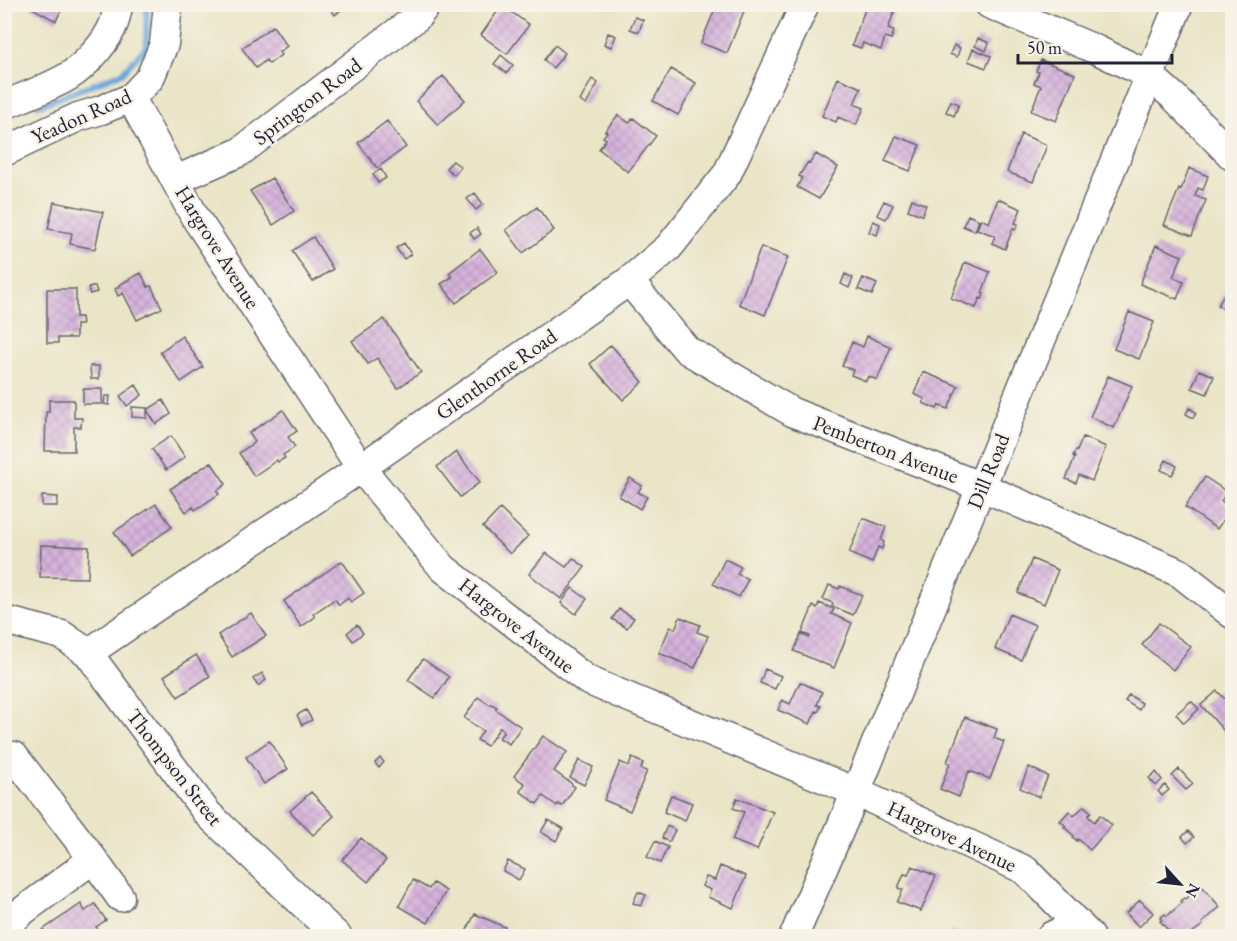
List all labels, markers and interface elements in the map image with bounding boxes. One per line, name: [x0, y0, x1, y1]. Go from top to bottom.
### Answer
scale bar: [1018, 27, 1172, 65]
text: 50 m: [1027, 36, 1062, 59]
street label: Springton Road: [247, 51, 367, 151]
street label: Yeadon Road: [27, 82, 136, 150]
street label: Hargrove Avenue: [169, 180, 267, 314]
street label: Glenthorne Road: [430, 322, 562, 426]
street label: Pemberton Avenue: [809, 409, 963, 489]
street label: Dill Road: [961, 429, 1015, 513]
street label: Hargrove Avenue: [454, 571, 580, 679]
street label: Thompson Street: [121, 703, 229, 831]
street label: Hargrove Avenue: [883, 794, 1021, 878]
north arrow: [1150, 854, 1210, 914]
text: N: [1181, 880, 1205, 901]

